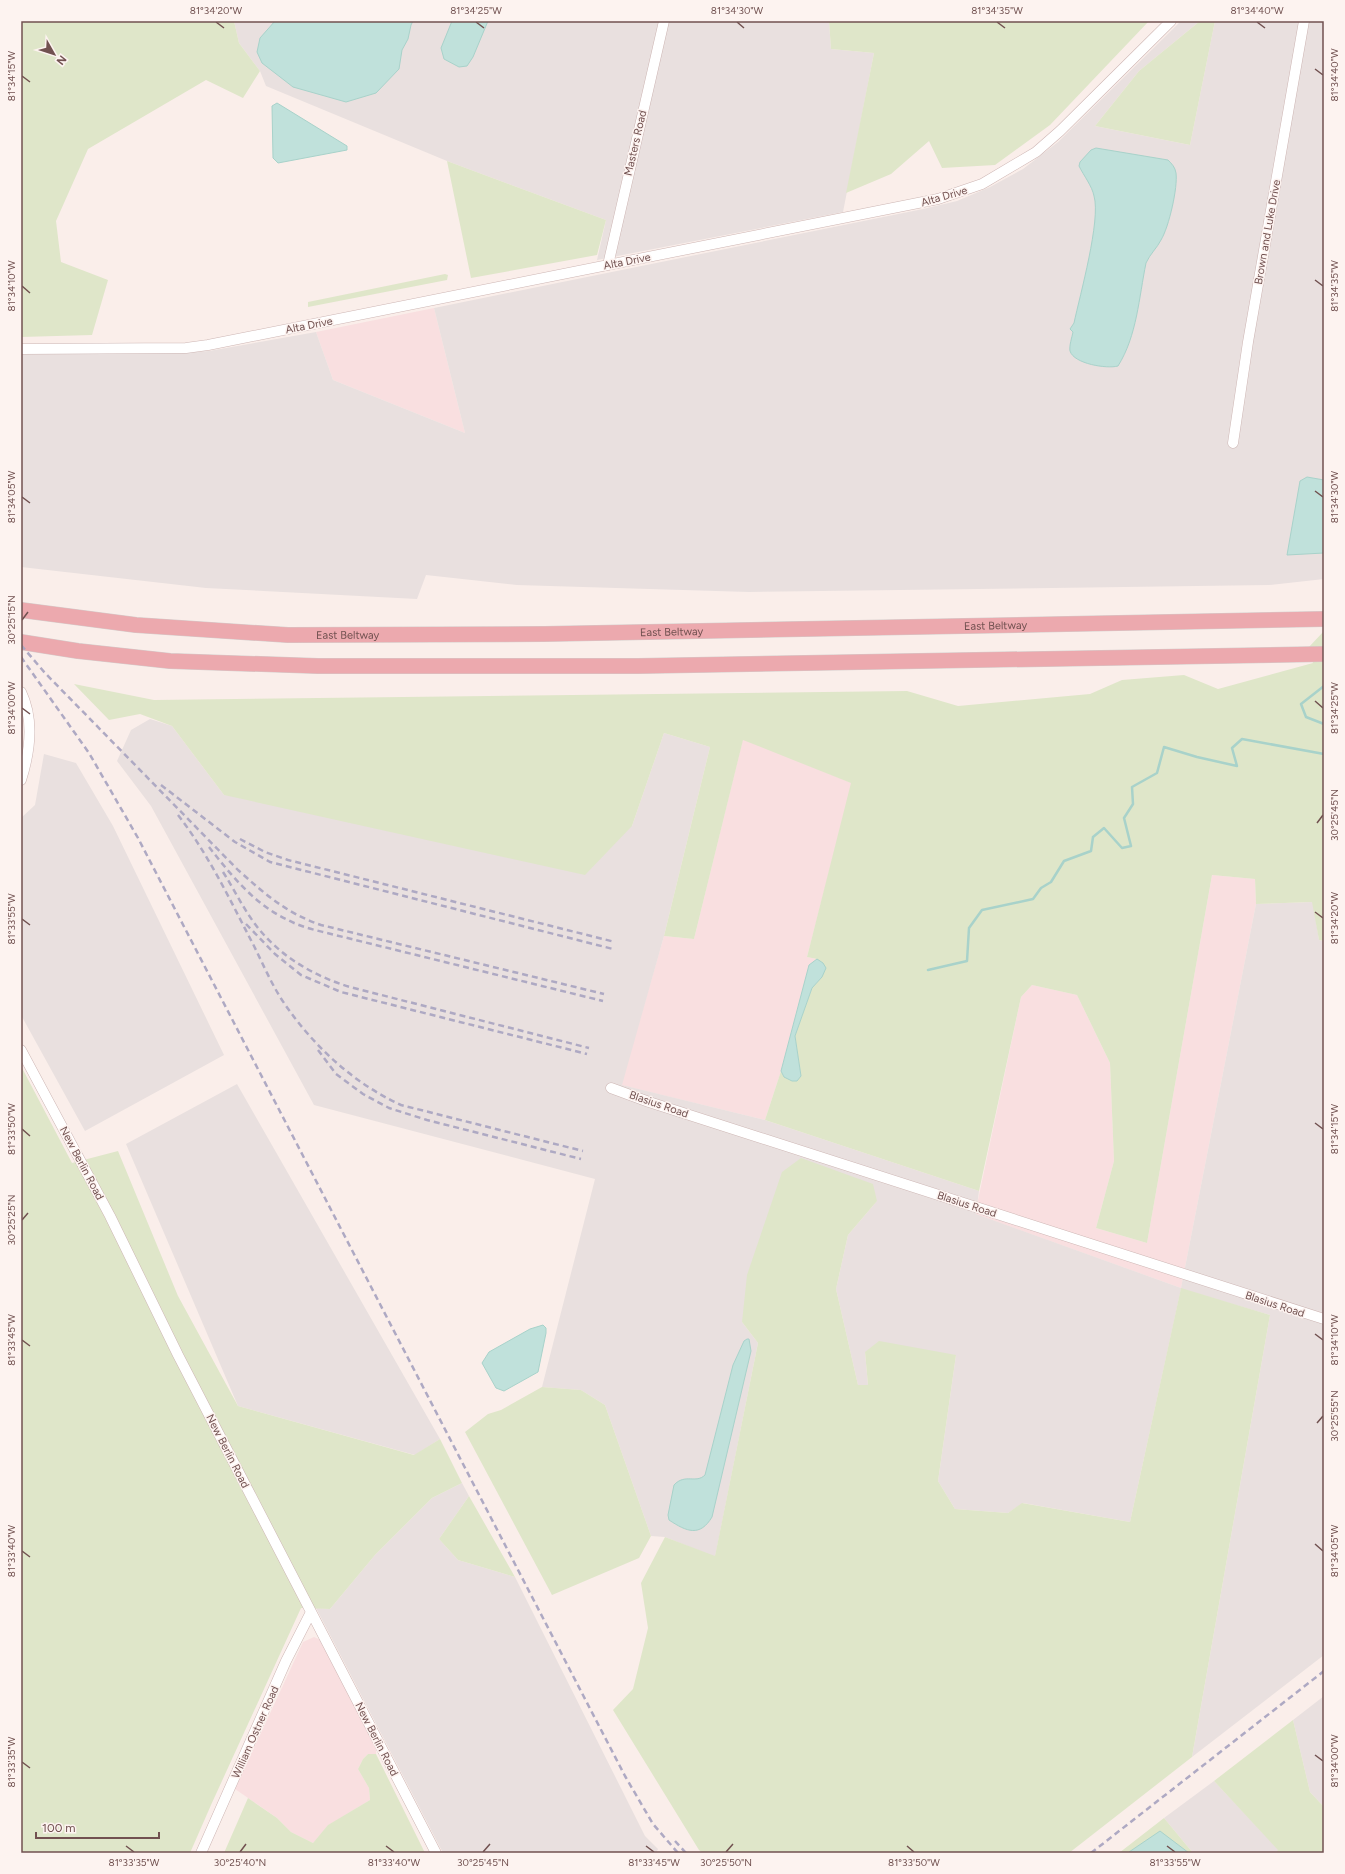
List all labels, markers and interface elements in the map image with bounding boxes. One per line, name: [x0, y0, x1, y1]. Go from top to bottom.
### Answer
text: 81°34'20"W: [190, 4, 243, 17]
text: 81°34'25"W: [450, 4, 502, 17]
text: 81°34'30"W: [711, 4, 764, 17]
text: 81°34'35"W: [971, 4, 1023, 17]
text: 81°34'40"W: [1230, 4, 1284, 17]
north arrow: [34, 34, 74, 74]
text: 81°34'40"W: [1328, 48, 1341, 102]
text: 81°34'15"W: [5, 50, 18, 101]
text: N: [54, 53, 69, 67]
street label: Masters Road: [622, 109, 649, 177]
street label: Brown and Luke Drive: [1252, 179, 1283, 286]
street label: Alta Drive: [919, 184, 969, 209]
street label: Alta Drive: [602, 251, 652, 272]
text: 81°34'10"W: [5, 260, 18, 311]
text: 81°34'35"W: [1328, 260, 1341, 312]
street label: Alta Drive: [284, 315, 334, 336]
text: 81°34'05"W: [5, 470, 18, 523]
text: 81°34'30"W: [1328, 470, 1341, 523]
text: 30°25'15"N: [5, 595, 18, 645]
street label: East Beltway: [964, 619, 1028, 633]
street label: East Beltway: [640, 625, 704, 639]
street label: East Beltway: [316, 629, 380, 642]
text: 81°34'00"W: [5, 681, 18, 735]
text: 81°34'25"W: [1328, 682, 1341, 734]
text: 30°25'45"N: [1328, 789, 1341, 841]
text: 81°34'20"W: [1328, 891, 1341, 944]
text: 81°33'55"W: [5, 893, 18, 945]
street label: Blasius Road: [628, 1088, 690, 1121]
text: 81°33'50"W: [5, 1103, 18, 1155]
text: 81°34'15"W: [1328, 1103, 1341, 1154]
street label: New Berlin Road: [57, 1124, 106, 1202]
street label: Blasius Road: [935, 1189, 998, 1220]
text: 30°25'25"N: [5, 1194, 18, 1246]
street label: Blasius Road: [1243, 1289, 1306, 1320]
text: 81°33'45"W: [5, 1314, 18, 1366]
text: 81°34'10"W: [1328, 1314, 1341, 1365]
text: 30°25'55"N: [1328, 1390, 1341, 1442]
street label: New Berlin Road: [203, 1412, 252, 1490]
text: 81°33'40"W: [5, 1524, 18, 1577]
text: 81°34'05"W: [1328, 1524, 1341, 1577]
street label: William Ostner Road: [229, 1684, 282, 1780]
street label: New Berlin Road: [352, 1700, 401, 1778]
text: 81°34'00"W: [1328, 1734, 1341, 1788]
text: 81°33'35"W: [5, 1736, 18, 1787]
scale bar: [36, 1814, 159, 1840]
text: 100 m: [42, 1821, 76, 1835]
text: 81°33'35"W: [109, 1856, 160, 1869]
text: 30°25'40"N: [214, 1856, 266, 1869]
text: 81°33'40"W: [368, 1856, 421, 1869]
text: 30°25'45"N: [457, 1856, 509, 1869]
text: 81°33'45"W: [628, 1856, 680, 1869]
text: 30°25'50"N: [700, 1856, 752, 1869]
text: 81°33'50"W: [888, 1856, 940, 1869]
text: 81°33'55"W: [1149, 1856, 1201, 1869]

